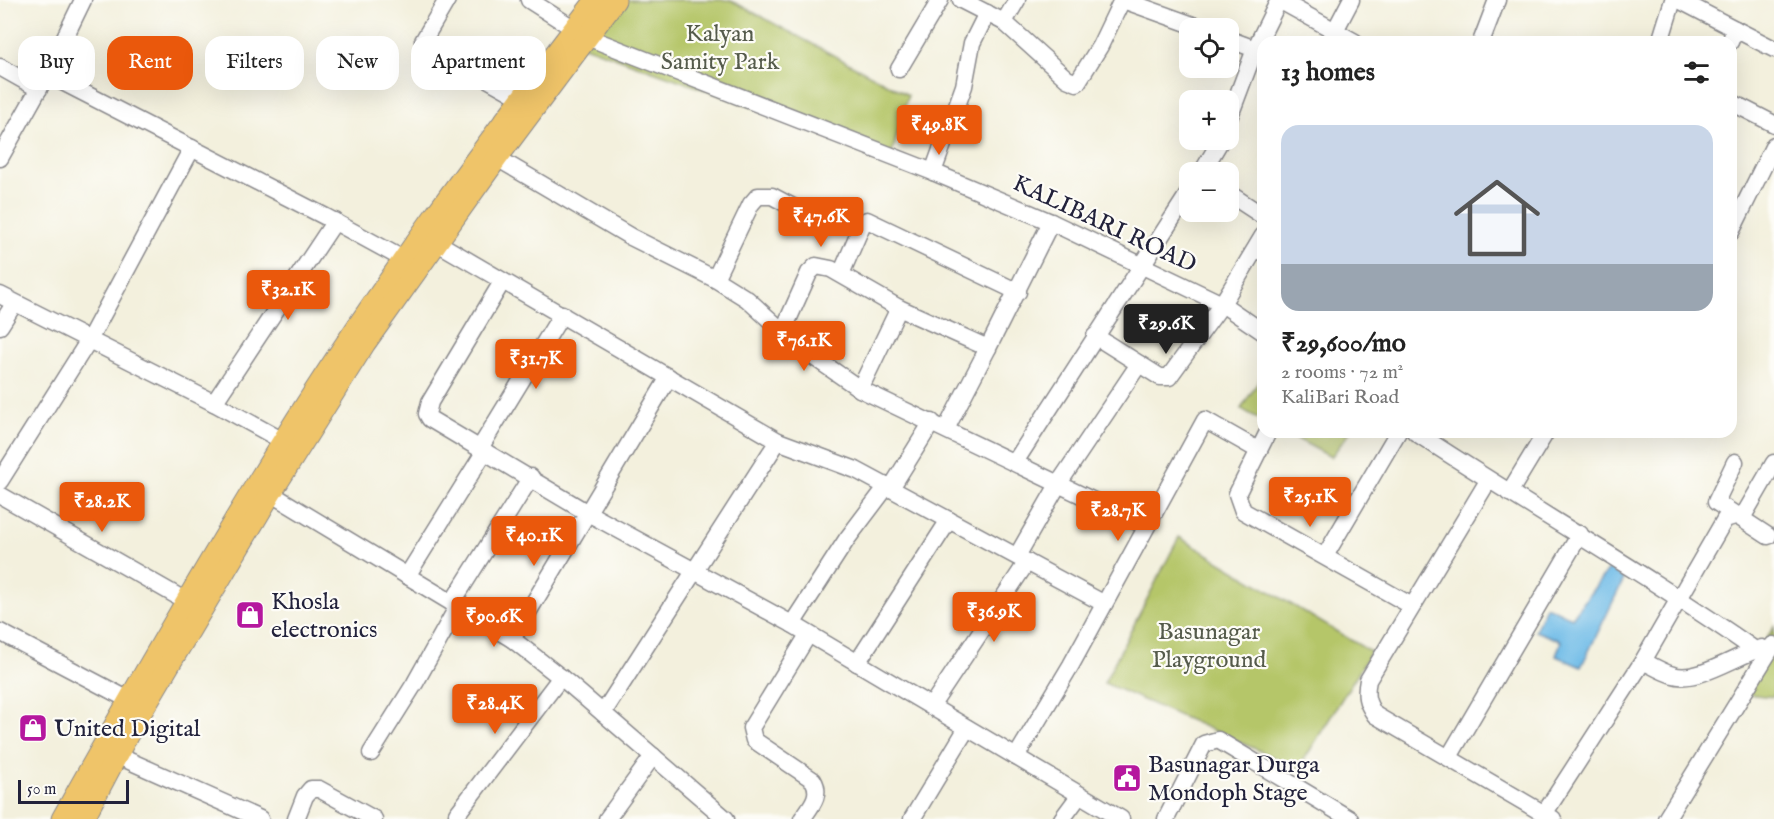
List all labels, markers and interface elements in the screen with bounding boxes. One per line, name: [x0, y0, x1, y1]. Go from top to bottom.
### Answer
map controls: [1179, 18, 1239, 222]
button: locate: [1179, 18, 1239, 78]
park label: Kalyan Samity Park: [661, 19, 779, 78]
chip: Buy: [18, 36, 95, 90]
chip: Rent: [107, 36, 193, 90]
chip: Filters: [205, 36, 304, 90]
chip: New: [316, 36, 399, 90]
chip: Apartment: [411, 36, 546, 90]
text: 13 homes: [1281, 56, 1375, 89]
icon: filters: [1680, 56, 1713, 89]
button: +: [1179, 90, 1239, 150]
pin: ₹49.8K: [890, 105, 988, 156]
text: ₹49.8K: [911, 112, 967, 137]
button: −: [1179, 162, 1239, 222]
icon: home: [1443, 164, 1551, 272]
street label: KALIBARI ROAD: [1007, 168, 1201, 281]
pin: ₹47.6K: [772, 197, 870, 248]
text: ₹47.6K: [792, 204, 850, 229]
pin: ₹32.1K: [239, 270, 337, 321]
text: ₹32.1K: [261, 277, 315, 302]
pin: ₹29.6K: [1117, 304, 1215, 355]
text: ₹29.6K: [1138, 311, 1194, 336]
pin: ₹76.1K: [755, 321, 853, 372]
text: ₹29,600/mo: [1281, 327, 1406, 360]
text: ₹76.1K: [776, 328, 832, 353]
pin: ₹31.7K: [487, 339, 585, 390]
text: ₹31.7K: [509, 346, 563, 371]
text: 2 rooms · 72 m²: [1281, 360, 1403, 385]
text: KaliBari Road: [1281, 385, 1399, 410]
pin: ₹25.1K: [1261, 477, 1359, 528]
pin: ₹28.2K: [53, 482, 151, 533]
text: ₹25.1K: [1283, 484, 1337, 509]
text: ₹28.2K: [74, 489, 130, 514]
pin: ₹28.7K: [1069, 491, 1167, 542]
text: ₹28.7K: [1090, 498, 1146, 523]
pin: ₹40.1K: [485, 516, 583, 567]
text: ₹40.1K: [505, 523, 563, 548]
place label: Khosla electronics: [271, 587, 378, 646]
pin: ₹36.9K: [945, 592, 1043, 643]
pin: ₹90.6K: [445, 597, 543, 648]
shop icon: Khosla electronics: [234, 599, 266, 631]
text: ₹36.9K: [967, 599, 1021, 624]
text: ₹90.6K: [465, 604, 523, 629]
park label: Basunagar Playground: [1152, 617, 1267, 676]
pin: ₹28.4K: [446, 684, 544, 735]
text: ₹28.4K: [466, 691, 524, 716]
shop icon: United Digital: [17, 712, 49, 744]
place label: United Digital: [54, 714, 201, 745]
place label: Basunagar Durga Mondoph Stage: [1148, 750, 1320, 809]
public building icon: Basunagar Durga Mondoph Stage: [1111, 762, 1143, 794]
scale bar: [18, 777, 129, 804]
text: 50 m: [27, 780, 56, 800]

